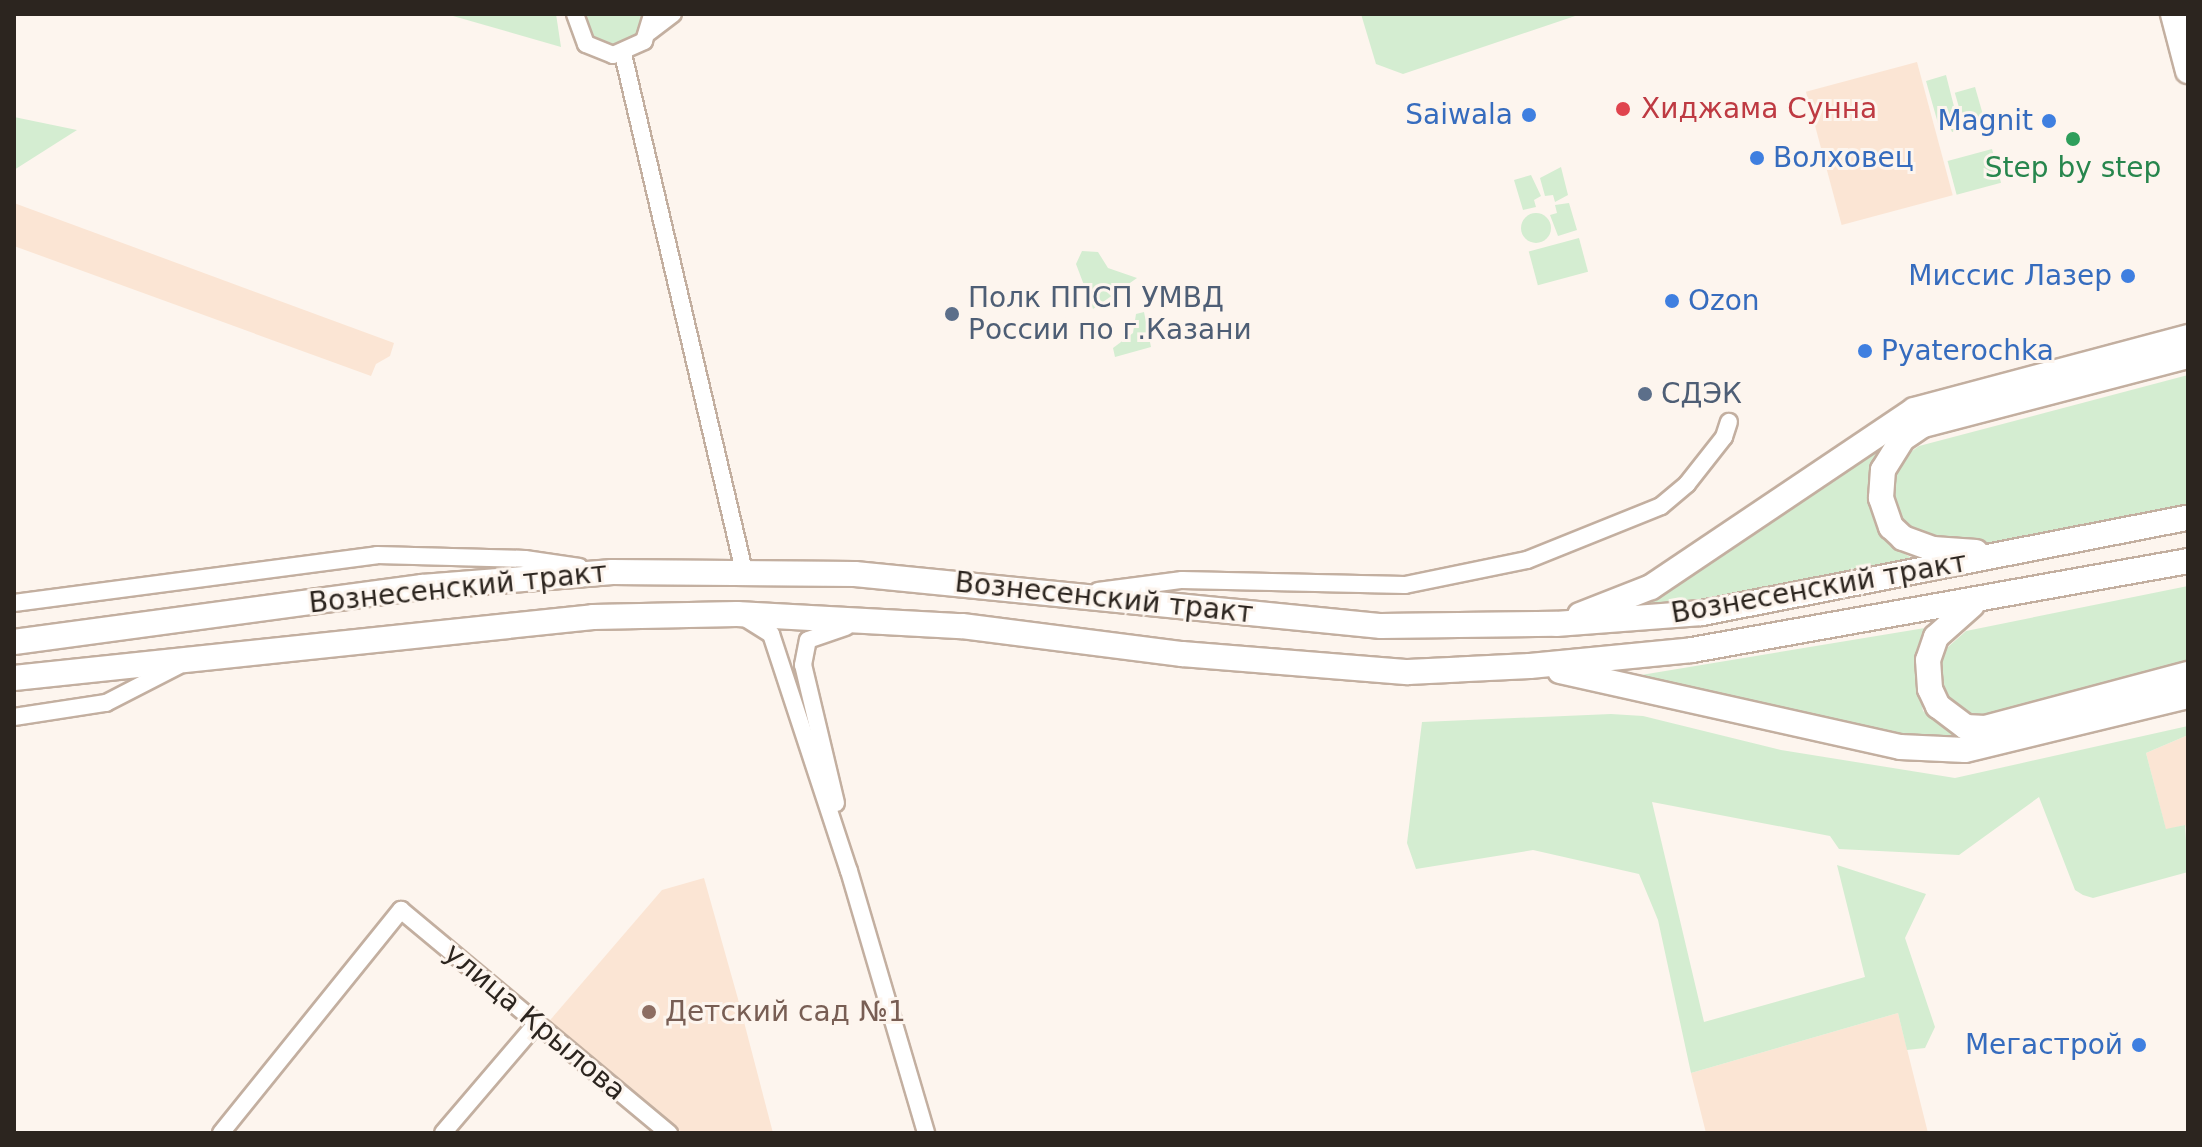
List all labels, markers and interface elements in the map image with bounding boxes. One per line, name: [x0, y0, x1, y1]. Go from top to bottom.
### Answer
place label: Хиджама Сунна: [1641, 92, 1877, 126]
place label: Saiwala: [1405, 98, 1513, 132]
marker: Хиджама Сунна: [1612, 98, 1634, 120]
place label: Magnit: [1937, 104, 2033, 138]
marker: Saiwala: [1520, 106, 1538, 124]
marker: Magnit: [2040, 112, 2058, 130]
marker: Step by step: [2064, 130, 2082, 148]
place label: Волховец: [1773, 141, 1914, 175]
marker: Волховец: [1748, 149, 1766, 167]
place label: Step by step: [1985, 151, 2161, 185]
place label: Миссис Лазер: [1908, 259, 2112, 293]
marker: Миссис Лазер: [2119, 267, 2137, 285]
place label: Полк ППСП УМВД России по г.Казани: [968, 281, 1252, 347]
place label: Ozon: [1688, 284, 1760, 318]
marker: Ozon: [1663, 292, 1681, 310]
marker: Полк ППСП УМВД России по г.Казани: [943, 305, 961, 323]
place label: Pyaterochka: [1881, 334, 2054, 368]
marker: Pyaterochka: [1856, 342, 1874, 360]
place label: СДЭК: [1661, 377, 1742, 411]
marker: СДЭК: [1636, 385, 1654, 403]
street label: Вознесенский тракт: [1668, 545, 1970, 631]
street label: Вознесенский тракт: [307, 556, 609, 620]
street label: Вознесенский тракт: [953, 566, 1255, 630]
street label: улица Крылова: [438, 936, 632, 1108]
place label: Детский сад №1: [665, 995, 906, 1029]
marker: Детский сад №1: [640, 1003, 658, 1021]
place label: Мегастрой: [1965, 1028, 2123, 1062]
marker: Мегастрой: [2130, 1036, 2148, 1054]

